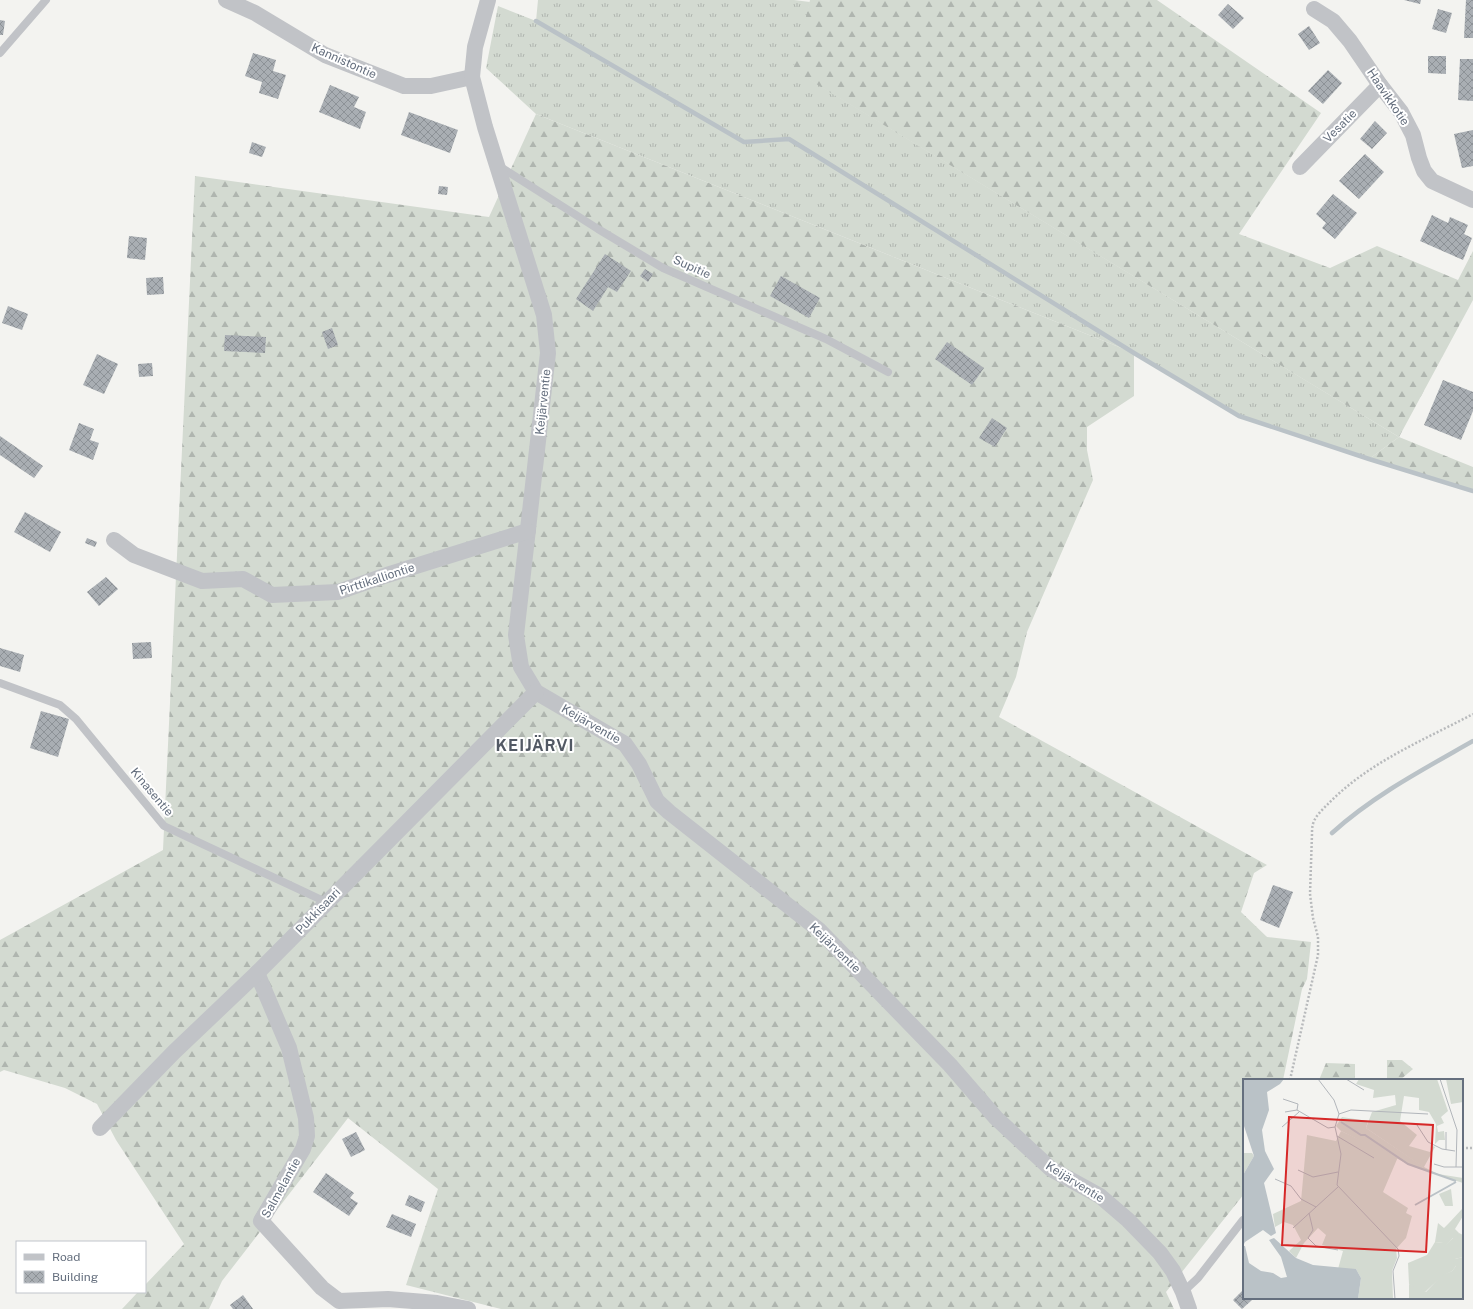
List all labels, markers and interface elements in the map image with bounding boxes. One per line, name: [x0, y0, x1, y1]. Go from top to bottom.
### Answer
street label: Kannistontie: [309, 40, 379, 82]
street label: Haavikkotie: [1364, 66, 1412, 128]
street label: Vesatie: [1320, 106, 1360, 146]
street label: Supitie: [671, 253, 713, 282]
street label: Keijärventie: [533, 368, 553, 436]
street label: Pirttikalliontie: [338, 560, 416, 598]
street label: Keijärventie: [559, 701, 623, 747]
district label: KEIJÄRVI: [496, 735, 574, 755]
street label: Kinasentie: [128, 765, 176, 819]
street label: Pukkisaari: [293, 885, 343, 937]
street label: Keijärventie: [806, 920, 864, 976]
inset map: [1243, 1079, 1463, 1299]
street label: Salmelantie: [259, 1155, 303, 1221]
street label: Keijärventie: [1043, 1159, 1107, 1206]
legend: [16, 1241, 146, 1293]
text: Road: [52, 1250, 80, 1264]
text: Building: [52, 1270, 98, 1284]

